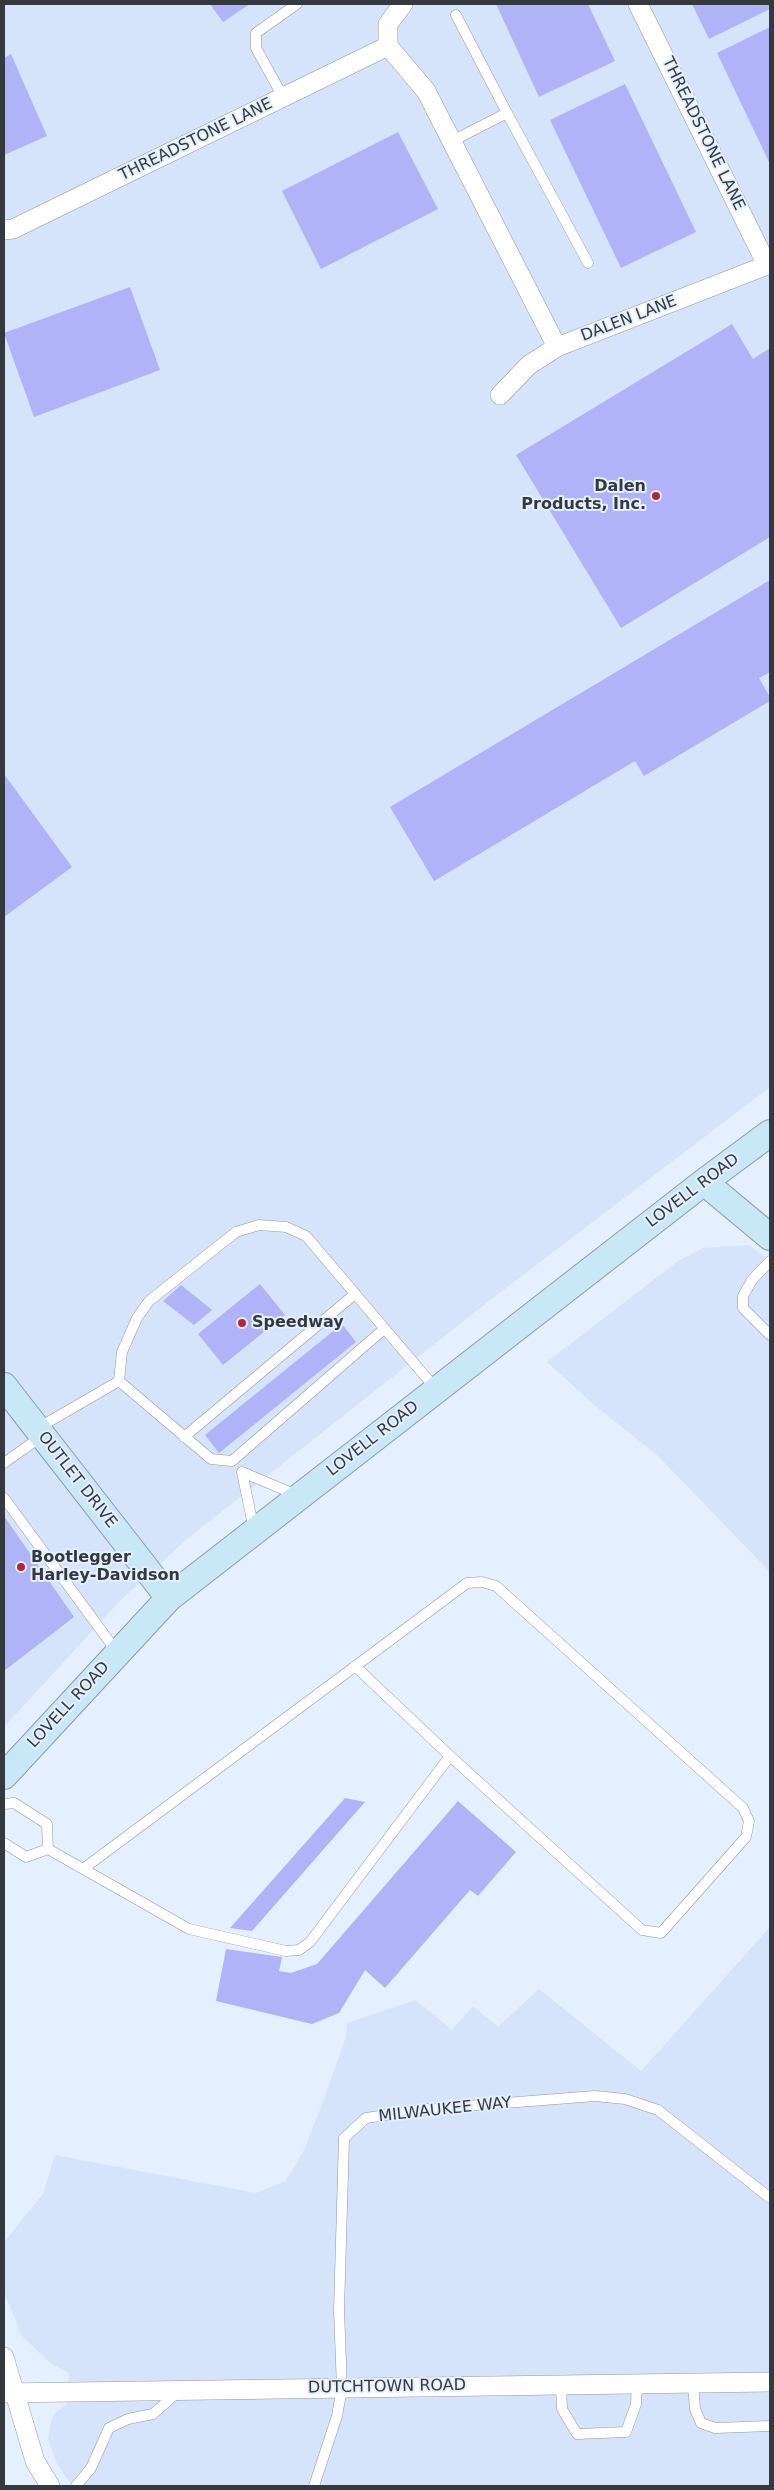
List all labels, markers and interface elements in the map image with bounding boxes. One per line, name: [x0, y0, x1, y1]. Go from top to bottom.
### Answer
street label: THREADSTONE LANE: [657, 54, 749, 214]
street label: THREADSTONE LANE: [116, 94, 276, 186]
street label: DALEN LANE: [578, 292, 680, 346]
place label: Dalen Products, Inc.: [521, 477, 646, 515]
marker: Dalen Products, Inc.: [650, 490, 662, 502]
street label: LOVELL ROAD: [643, 1150, 743, 1232]
place label: Speedway: [252, 1313, 344, 1333]
marker: Speedway: [236, 1317, 248, 1329]
street label: LOVELL ROAD: [323, 1397, 423, 1481]
street label: OUTLET DRIVE: [33, 1428, 121, 1532]
place label: Bootlegger Harley-Davidson: [31, 1548, 180, 1586]
marker: Bootlegger Harley-Davidson: [15, 1561, 27, 1573]
street label: LOVELL ROAD: [24, 1658, 114, 1752]
street label: MILWAUKEE WAY: [377, 2093, 513, 2127]
street label: DUTCHTOWN ROAD: [308, 2376, 466, 2398]

